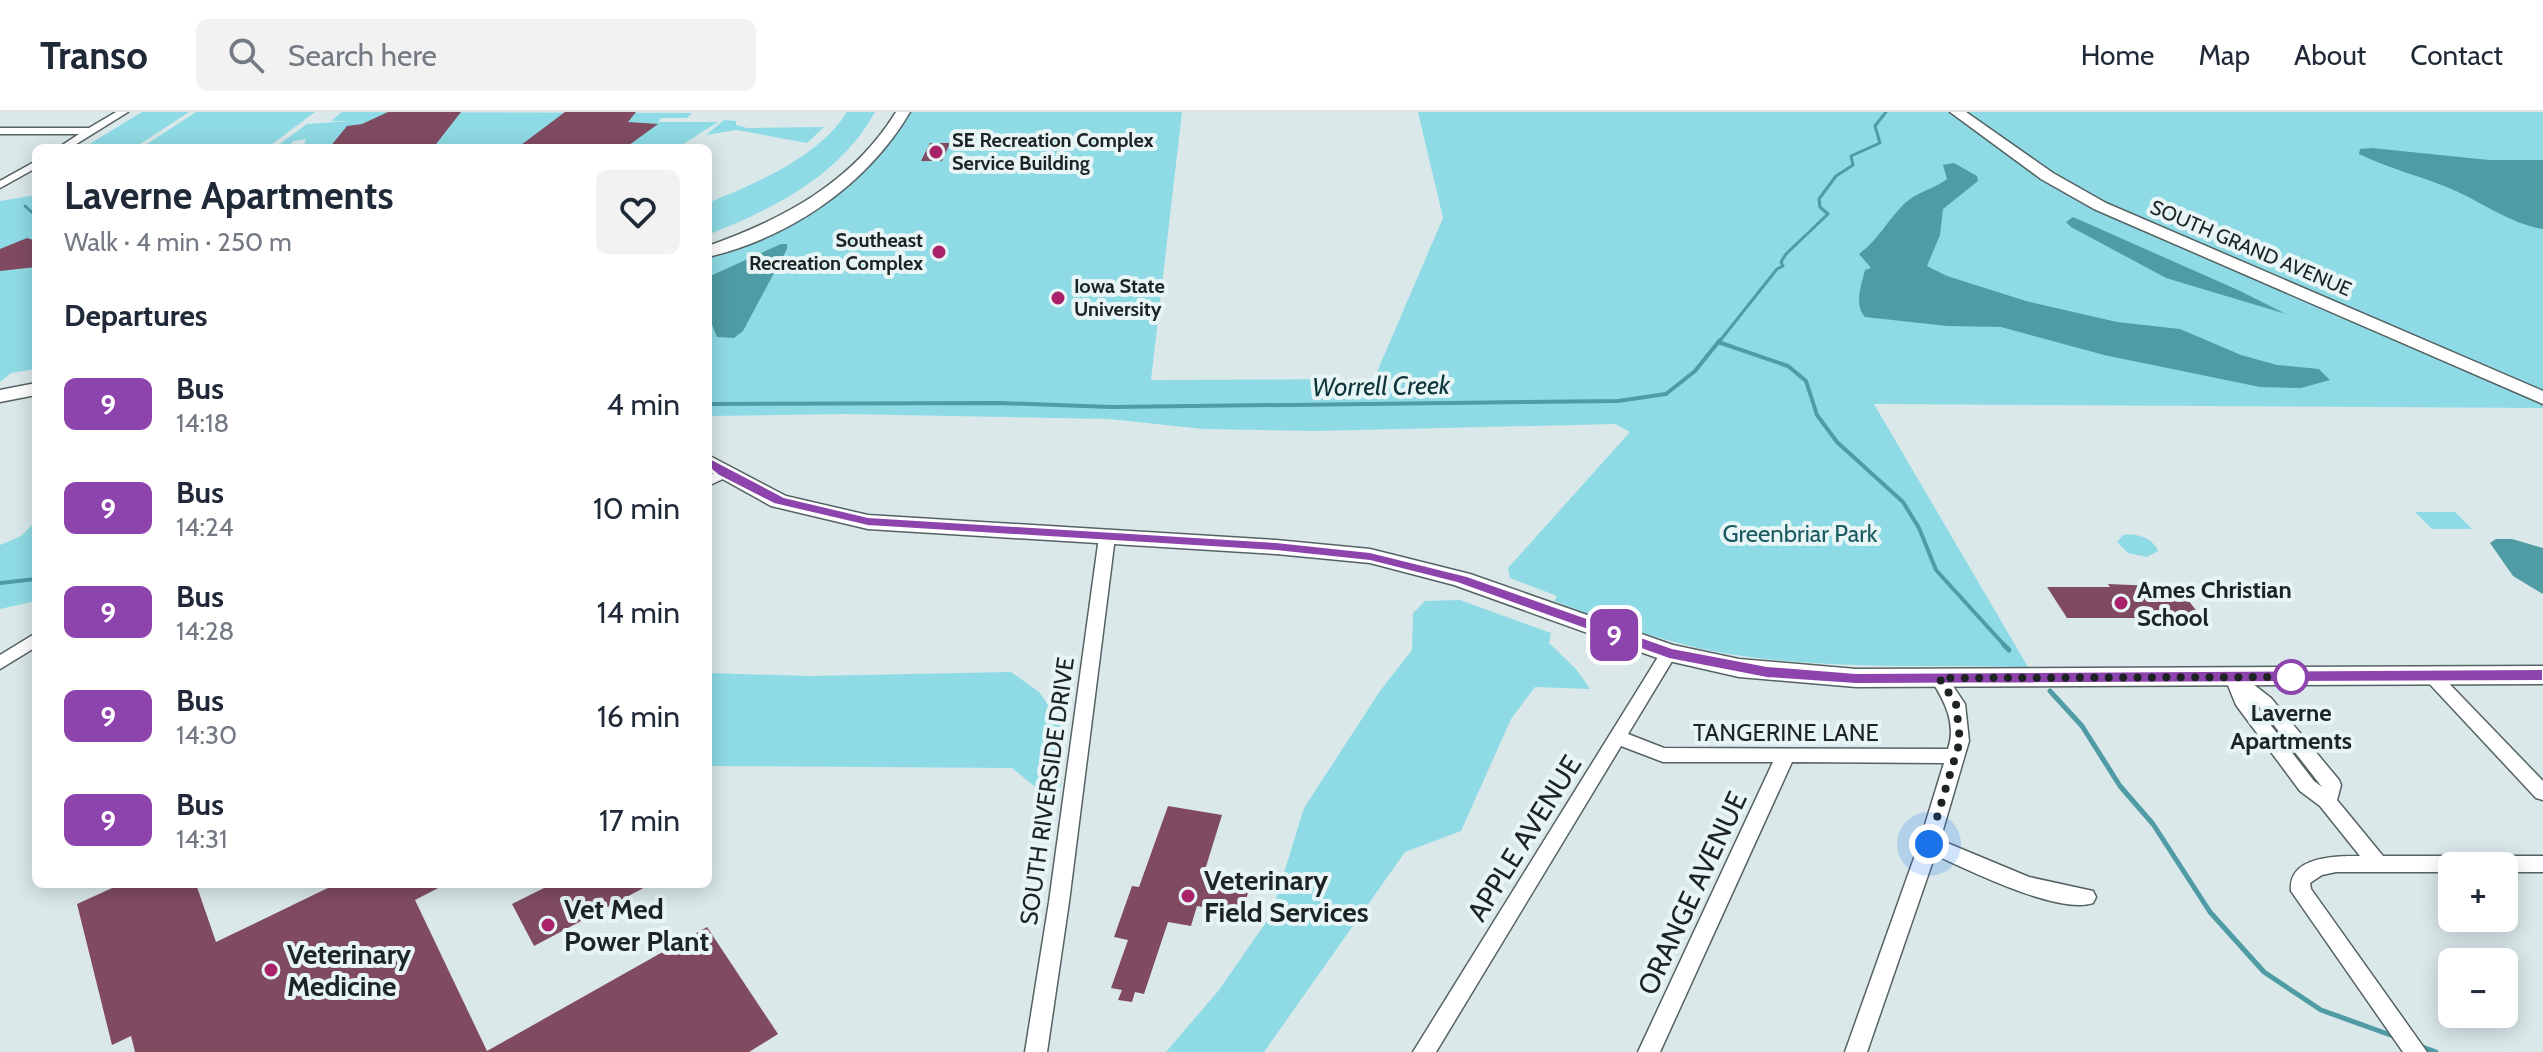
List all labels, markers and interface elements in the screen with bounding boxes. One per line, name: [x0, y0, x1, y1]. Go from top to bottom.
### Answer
search box: [196, 19, 756, 91]
text: Transo: [40, 32, 148, 79]
icon: search: [224, 33, 268, 77]
text: Search here: [288, 37, 437, 74]
text: Home: [2081, 38, 2154, 72]
text: Map: [2198, 38, 2250, 72]
text: About: [2294, 38, 2366, 72]
text: Contact: [2410, 38, 2503, 72]
place label: SE Recreation Complex Service Building: [952, 128, 1154, 175]
marker: SE Recreation Complex Service Building: [927, 143, 945, 161]
button: heart: [596, 170, 680, 254]
text: Laverne Apartments: [64, 172, 393, 219]
street label: SOUTH GRAND AVENUE: [2147, 195, 2355, 301]
text: Walk · 4 min · 250 m: [64, 226, 292, 258]
place label: Southeast Recreation Complex: [749, 228, 923, 275]
marker: Southeast Recreation Complex: [930, 243, 948, 261]
place label: Iowa State University: [1074, 274, 1165, 321]
marker: Iowa State University: [1049, 289, 1067, 307]
text: Departures: [64, 297, 208, 334]
water label: Worrell Creek: [1312, 369, 1451, 403]
text: Bus: [176, 370, 224, 407]
text: 4 min: [606, 386, 680, 423]
text: 9: [100, 387, 116, 421]
text: 14:18: [176, 407, 229, 439]
text: Bus: [176, 474, 224, 511]
text: 10 min: [593, 490, 680, 527]
text: 9: [100, 491, 116, 525]
text: 14:24: [176, 511, 234, 543]
park label: Greenbriar Park: [1723, 519, 1878, 548]
place label: Ames Christian School: [2137, 575, 2292, 632]
text: Bus: [176, 578, 224, 615]
text: 14 min: [597, 594, 680, 631]
marker: Ames Christian School: [2112, 594, 2130, 612]
text: 9: [100, 595, 116, 629]
line badge: 9: [1588, 609, 1640, 661]
text: 14:28: [176, 615, 234, 647]
text: 9: [1606, 618, 1622, 652]
street label: SOUTH RIVERSIDE DRIVE: [1014, 655, 1080, 927]
marker: Laverne Apartments: [2274, 660, 2308, 694]
text: Bus: [176, 682, 224, 719]
text: 16 min: [597, 698, 680, 735]
place label: Laverne Apartments: [2230, 698, 2352, 755]
text: 9: [100, 699, 116, 733]
street label: TANGERINE LANE: [1693, 718, 1879, 747]
text: 14:30: [176, 719, 237, 751]
street label: APPLE AVENUE: [1459, 749, 1589, 927]
text: Bus: [176, 786, 224, 823]
street label: ORANGE AVENUE: [1630, 786, 1754, 1000]
text: 17 min: [599, 802, 680, 839]
text: 9: [100, 803, 116, 837]
text: 14:31: [176, 823, 227, 855]
your location: [1909, 824, 1949, 864]
map controls: [2438, 852, 2518, 1028]
button: +: [2438, 852, 2518, 932]
place label: Veterinary Field Services: [1204, 863, 1369, 929]
marker: Veterinary Field Services: [1179, 887, 1197, 905]
place label: Vet Med Power Plant: [564, 892, 709, 958]
marker: Vet Med Power Plant: [539, 916, 557, 934]
place label: Veterinary Medicine: [287, 937, 411, 1003]
button: −: [2438, 948, 2518, 1028]
marker: Veterinary Medicine: [262, 961, 280, 979]

